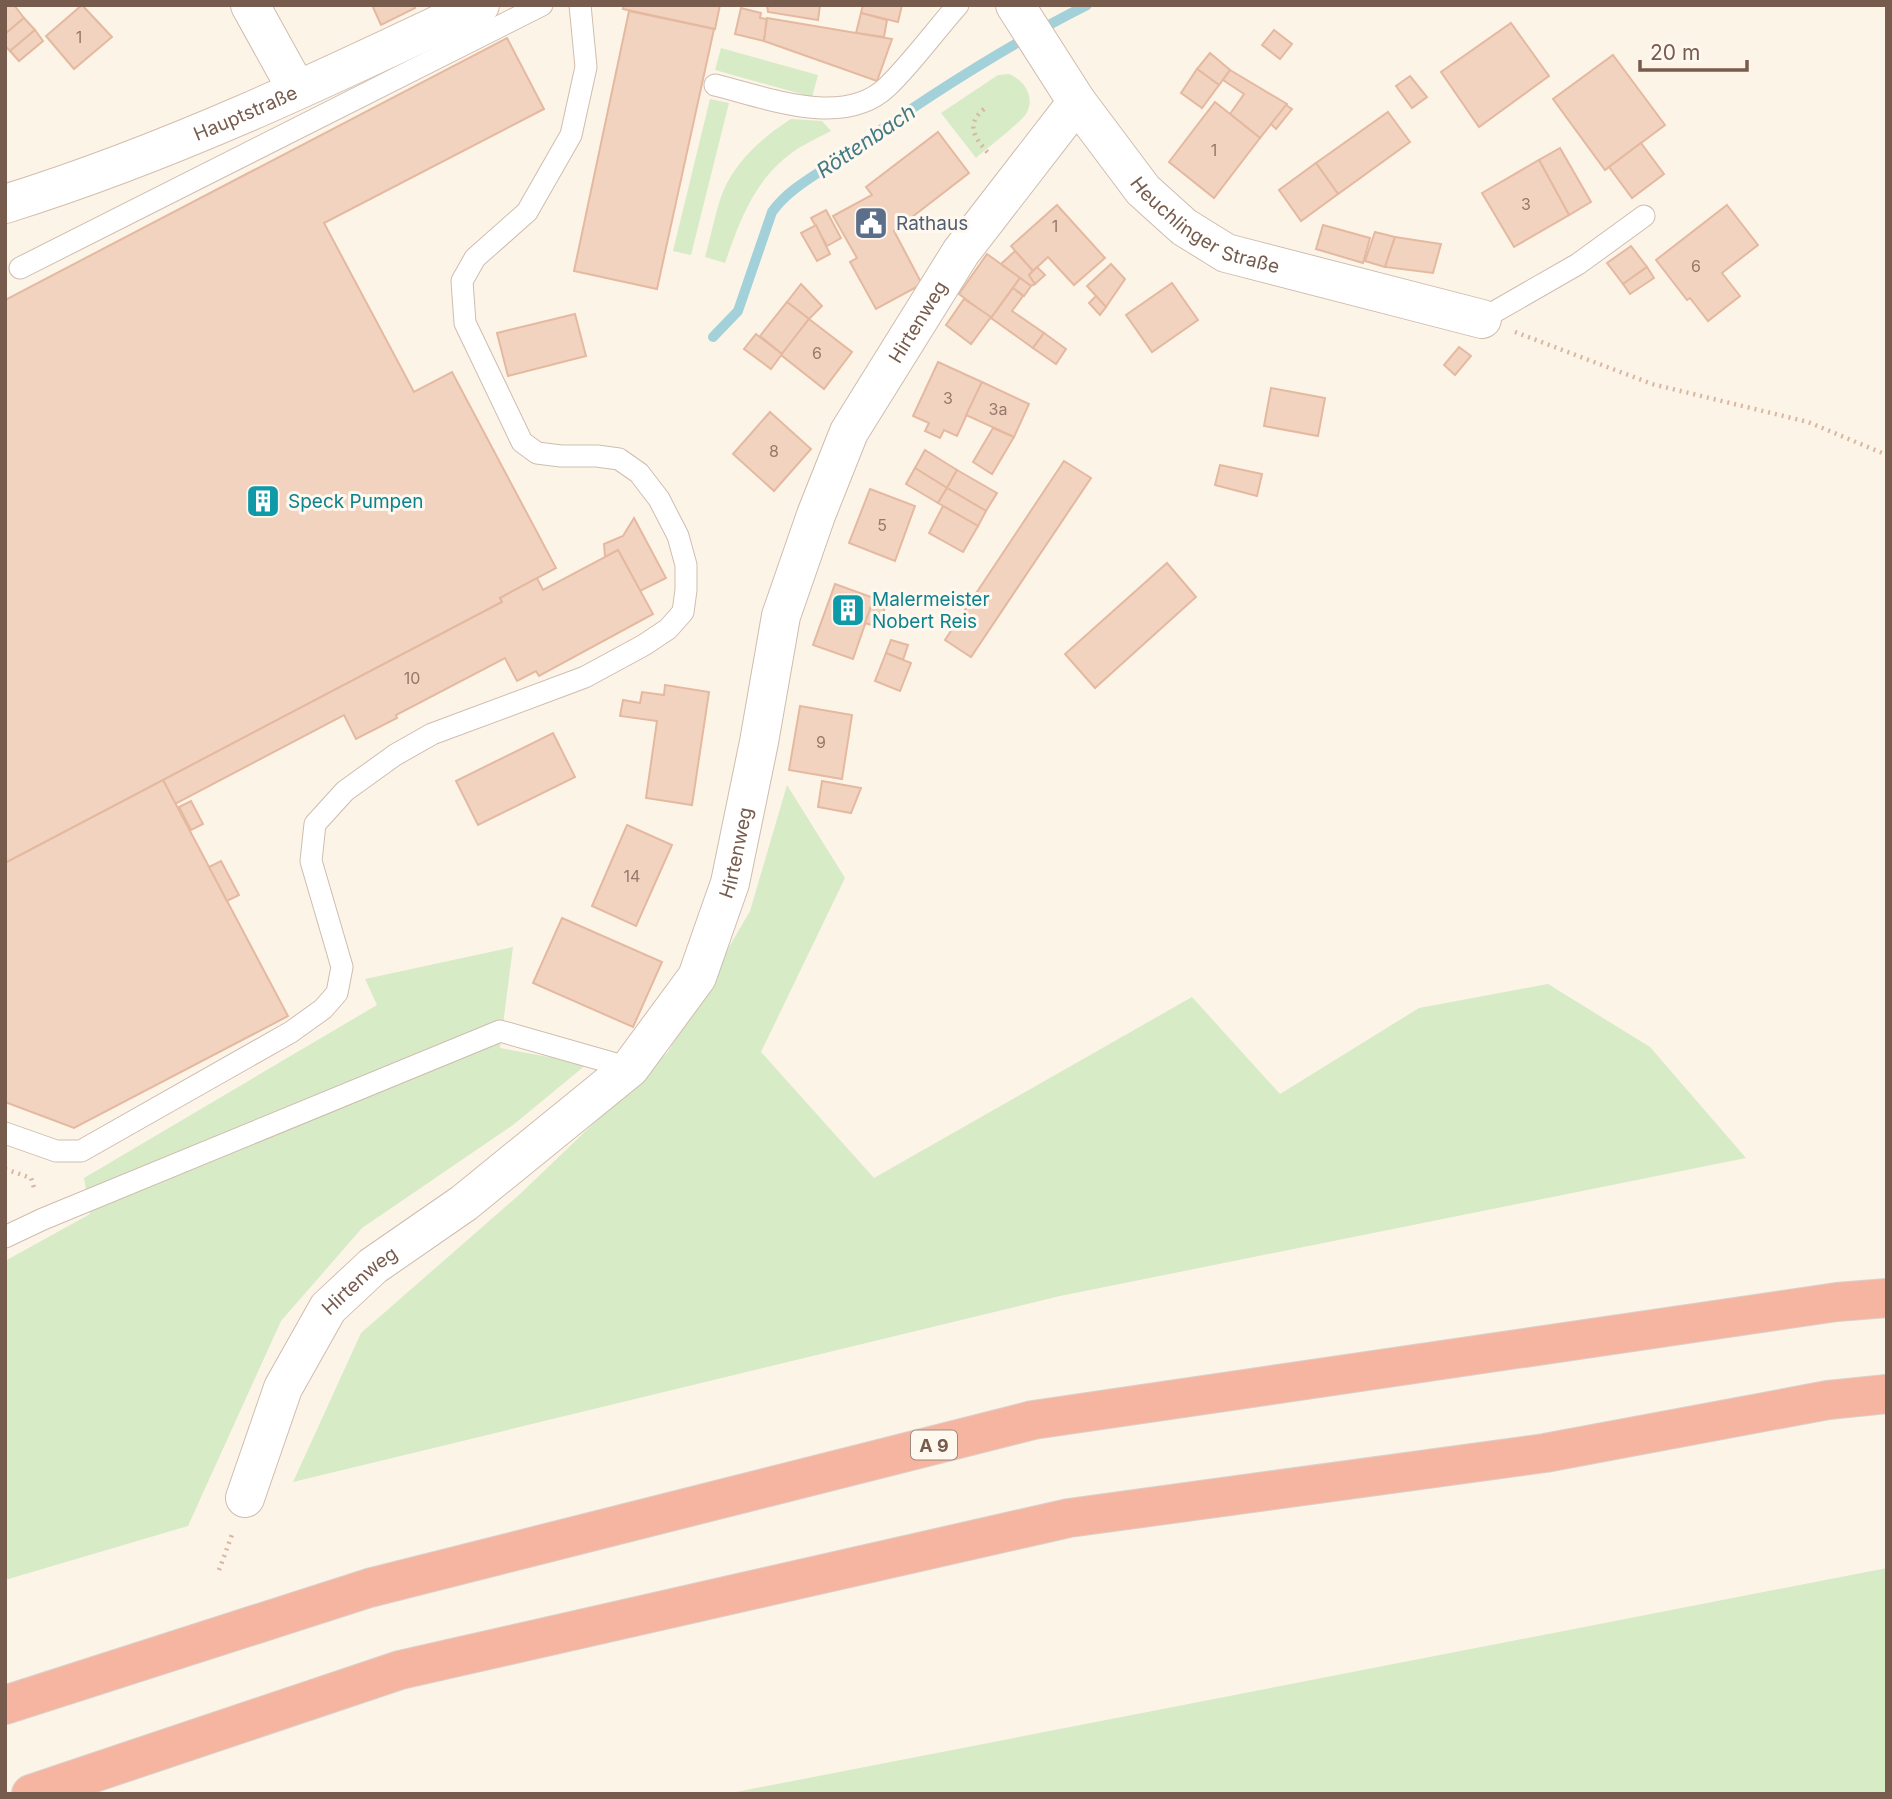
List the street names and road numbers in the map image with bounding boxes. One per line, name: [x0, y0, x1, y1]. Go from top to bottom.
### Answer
street label: Hauptstraße: [190, 81, 301, 146]
street label: Heuchlinger Straße: [1126, 172, 1282, 278]
street label: Hirtenweg: [883, 276, 952, 367]
street label: Hirtenweg: [714, 805, 757, 901]
street label: Hirtenweg: [317, 1241, 401, 1319]
road number: A 9: [911, 1430, 957, 1460]

